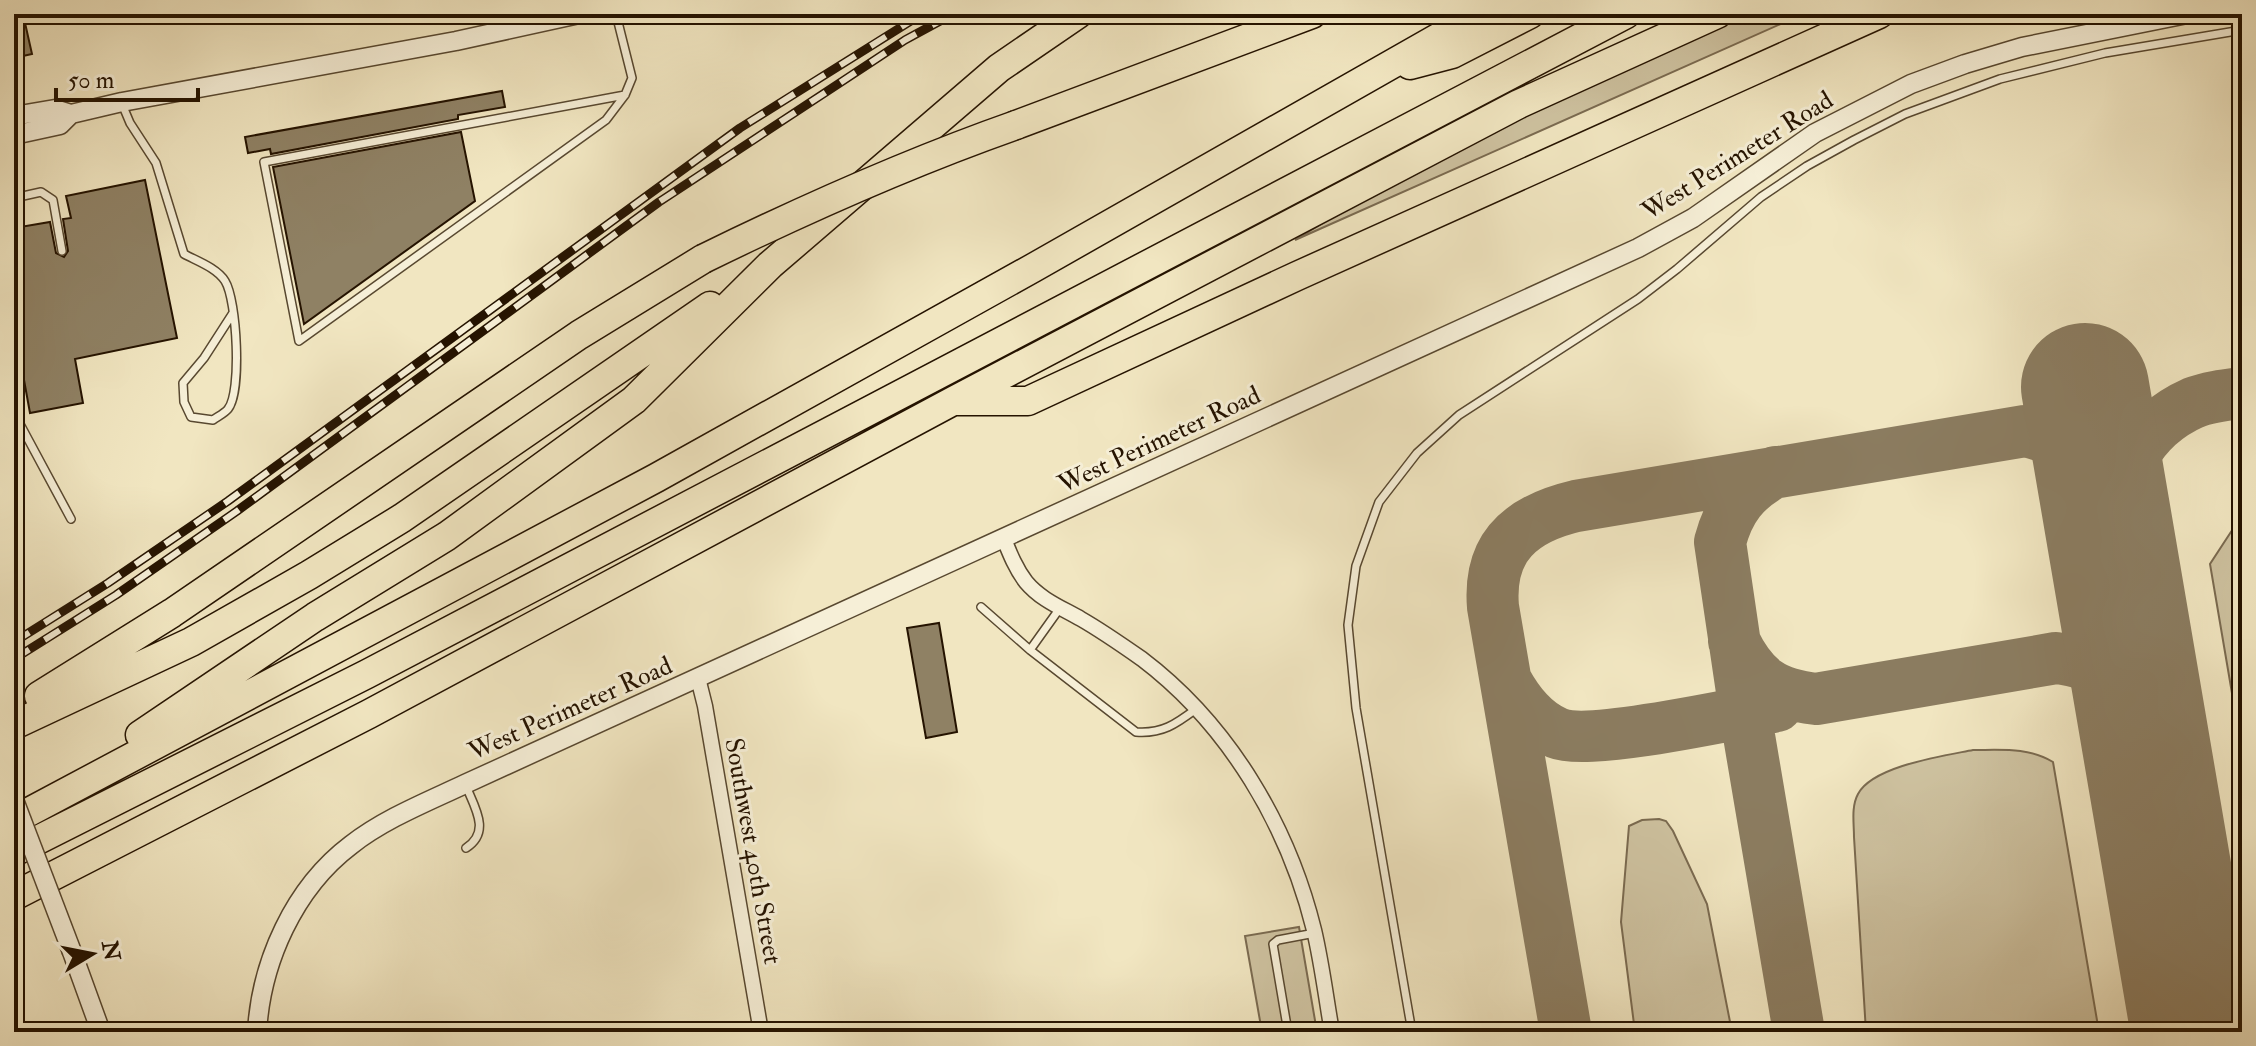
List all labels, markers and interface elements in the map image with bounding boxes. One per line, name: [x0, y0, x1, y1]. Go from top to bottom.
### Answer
scale bar: [56, 52, 198, 102]
text: 50 m: [68, 65, 115, 96]
street label: West Perimeter Road: [1635, 84, 1839, 228]
street label: West Perimeter Road: [1052, 379, 1266, 501]
street label: West Perimeter Road: [463, 650, 677, 769]
street label: Southwest 40th Street: [717, 736, 789, 967]
north arrow: [52, 914, 132, 994]
text: N: [95, 938, 126, 963]

